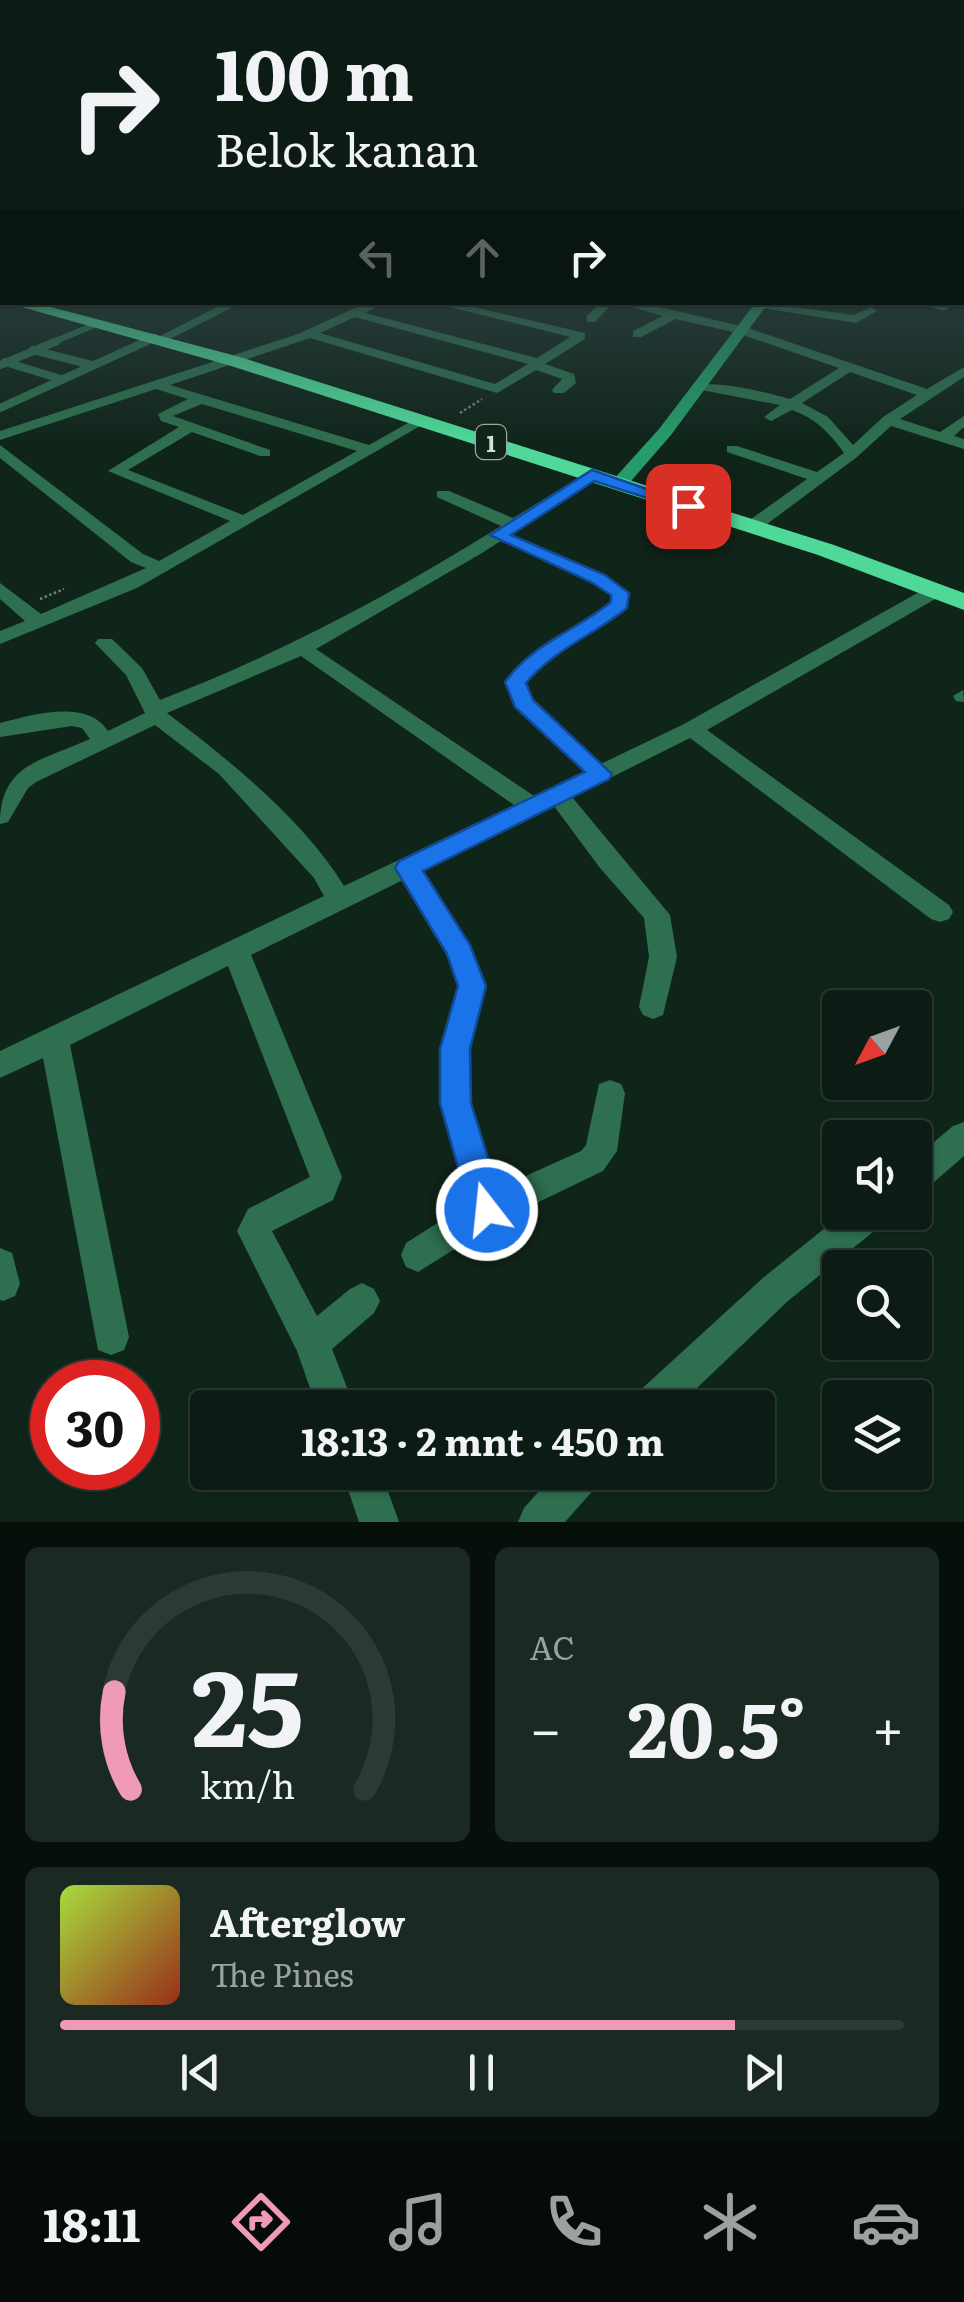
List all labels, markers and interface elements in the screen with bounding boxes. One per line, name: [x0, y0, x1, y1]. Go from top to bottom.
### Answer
text: 100 m: [215, 19, 414, 123]
icon: right: [50, 40, 180, 170]
text: Belok kanan: [215, 114, 479, 181]
icon: left: [350, 230, 405, 285]
icon: ahead: [455, 230, 510, 285]
icon: right: [560, 230, 615, 285]
road number: 1: [476, 425, 506, 459]
pin: [646, 464, 731, 549]
icon: arrive: [661, 479, 716, 534]
north arrow: [822, 990, 932, 1100]
map controls: [822, 990, 932, 1490]
button: sound: [822, 1120, 932, 1230]
position arrow: [435, 1158, 539, 1262]
button: search: [822, 1250, 932, 1360]
speed limit sign: 30: [30, 1360, 160, 1490]
button: layers: [822, 1380, 932, 1490]
text: 18:13 · 2 mnt · 450 m: [301, 1411, 664, 1468]
text: AC: [530, 1622, 575, 1670]
text: 25: [191, 1624, 303, 1779]
text: 20.5°: [628, 1670, 806, 1781]
text: −: [530, 1685, 562, 1767]
text: +: [872, 1685, 904, 1767]
text: km/h: [200, 1757, 295, 1810]
text: Afterglow: [210, 1892, 405, 1949]
text: The Pines: [210, 1949, 354, 1997]
icon: previous: [173, 2045, 228, 2100]
icon: pause: [454, 2045, 509, 2100]
icon: next: [736, 2045, 791, 2100]
icon: directions: [226, 2187, 296, 2257]
icon: music: [383, 2187, 453, 2257]
icon: phone: [539, 2187, 609, 2257]
icon: climate: [695, 2187, 765, 2257]
icon: car: [851, 2187, 921, 2257]
text: 18:11: [43, 2189, 140, 2256]

